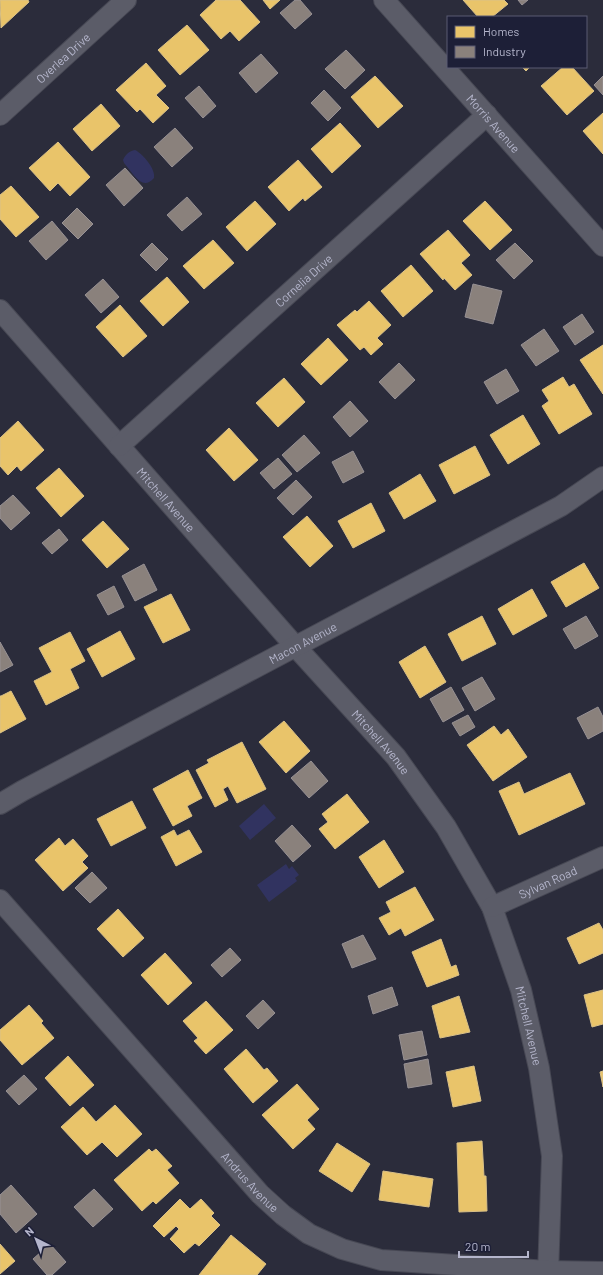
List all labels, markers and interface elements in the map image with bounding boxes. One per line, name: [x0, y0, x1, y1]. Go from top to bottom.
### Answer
legend: [447, 16, 587, 68]
text: Homes: [483, 24, 520, 38]
street label: Overlea Drive: [33, 30, 93, 86]
text: Industry: [483, 44, 526, 58]
street label: Morris Avenue: [464, 91, 523, 155]
street label: Cornelia Drive: [272, 251, 335, 309]
street label: Mitchell Avenue: [134, 464, 198, 534]
street label: Macon Avenue: [266, 619, 339, 666]
street label: Mitchell Avenue: [349, 707, 413, 777]
street label: Sylvan Road: [516, 863, 579, 901]
street label: Mitchell Avenue: [513, 985, 545, 1067]
street label: Andrus Avenue: [219, 1149, 282, 1215]
north arrow: [16, 1219, 56, 1259]
text: N: [22, 1224, 36, 1238]
scale bar: [459, 1233, 528, 1259]
text: 20 m: [465, 1239, 491, 1253]

